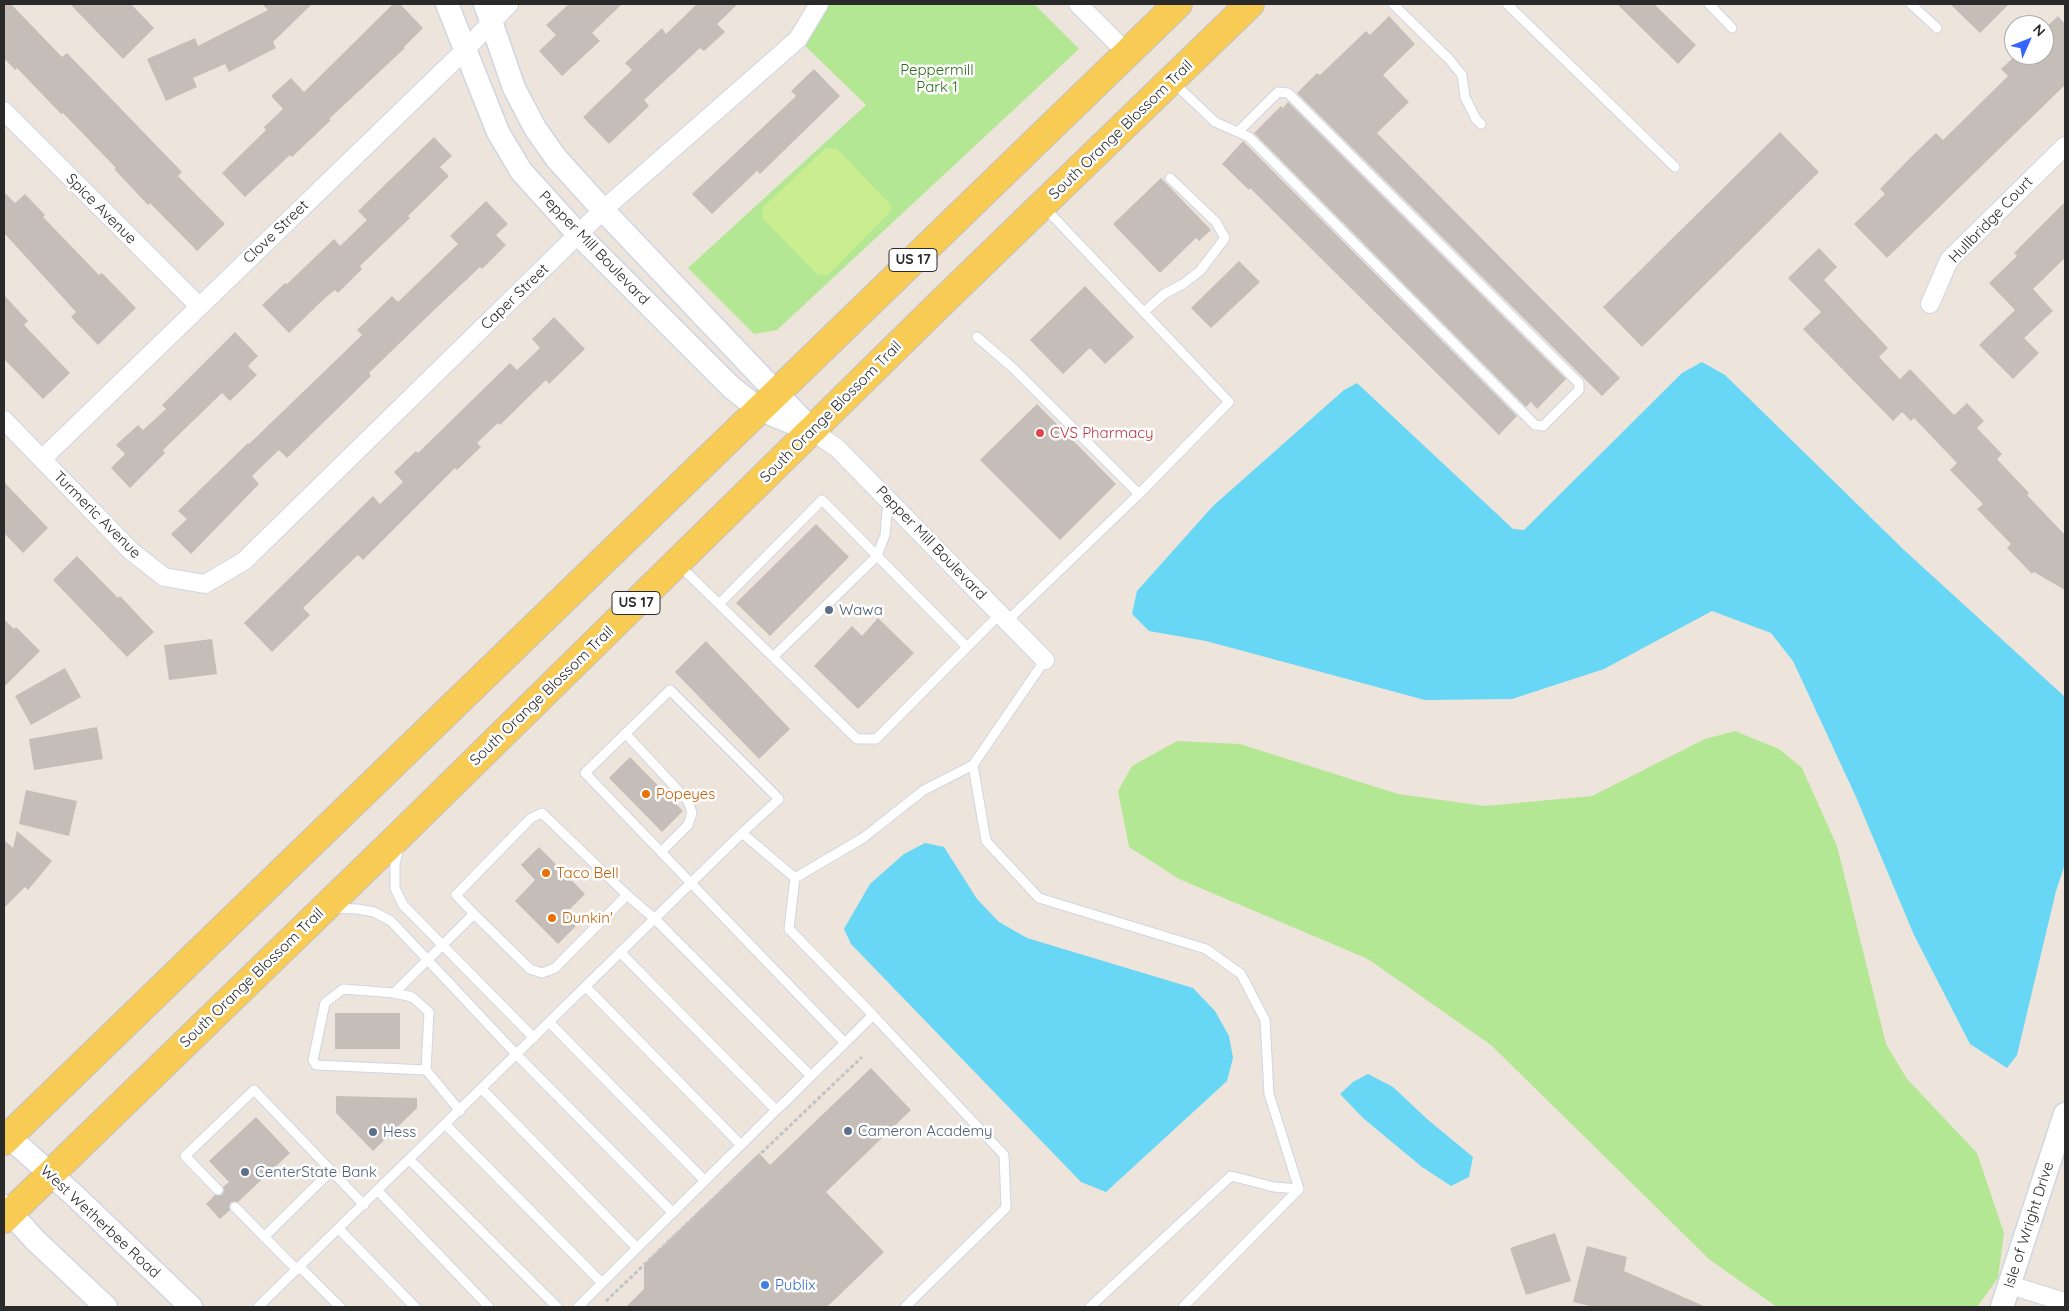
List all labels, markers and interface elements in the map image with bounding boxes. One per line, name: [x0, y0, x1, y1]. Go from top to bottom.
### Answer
north arrow: [2004, 15, 2054, 65]
text: N: [2029, 20, 2049, 40]
street label: South Orange Blossom Trail: [1045, 57, 1197, 203]
park label: Peppermill Park 1: [900, 61, 974, 96]
street label: Spice Avenue: [62, 170, 140, 248]
street label: Hullbridge Court: [1945, 173, 2037, 267]
street label: Pepper Mill Boulevard: [535, 187, 653, 309]
street label: Clove Street: [240, 197, 312, 267]
road number: US 17: [889, 248, 937, 272]
street label: Caper Street: [477, 260, 553, 334]
street label: South Orange Blossom Trail: [757, 338, 905, 486]
place label: CVS Pharmacy: [1050, 424, 1154, 442]
marker: CVS Pharmacy: [1034, 427, 1046, 439]
street label: Turmeric Avenue: [50, 468, 144, 562]
street label: Pepper Mill Boulevard: [872, 482, 990, 604]
road number: US 17: [612, 592, 660, 614]
place label: Wawa: [839, 601, 883, 619]
marker: Wawa: [823, 604, 835, 616]
street label: South Orange Blossom Trail: [466, 623, 618, 769]
place label: Popeyes: [656, 785, 715, 803]
marker: Popeyes: [640, 788, 652, 800]
place label: Taco Bell: [556, 864, 619, 882]
marker: Taco Bell: [540, 867, 552, 879]
street label: South Orange Blossom Trail: [176, 905, 328, 1051]
place label: Dunkin': [562, 909, 613, 927]
marker: Dunkin': [546, 912, 558, 924]
place label: Cameron Academy: [858, 1122, 993, 1140]
place label: Hess: [383, 1123, 416, 1141]
marker: Cameron Academy: [842, 1125, 854, 1137]
marker: Hess: [367, 1126, 379, 1138]
street label: Isle of Wright Drive: [2000, 1160, 2058, 1290]
street label: West Wetherbee Road: [36, 1162, 164, 1282]
place label: CenterState Bank: [255, 1163, 377, 1181]
marker: CenterState Bank: [239, 1166, 251, 1178]
place label: Publix: [775, 1276, 815, 1294]
marker: Publix: [759, 1279, 771, 1291]

